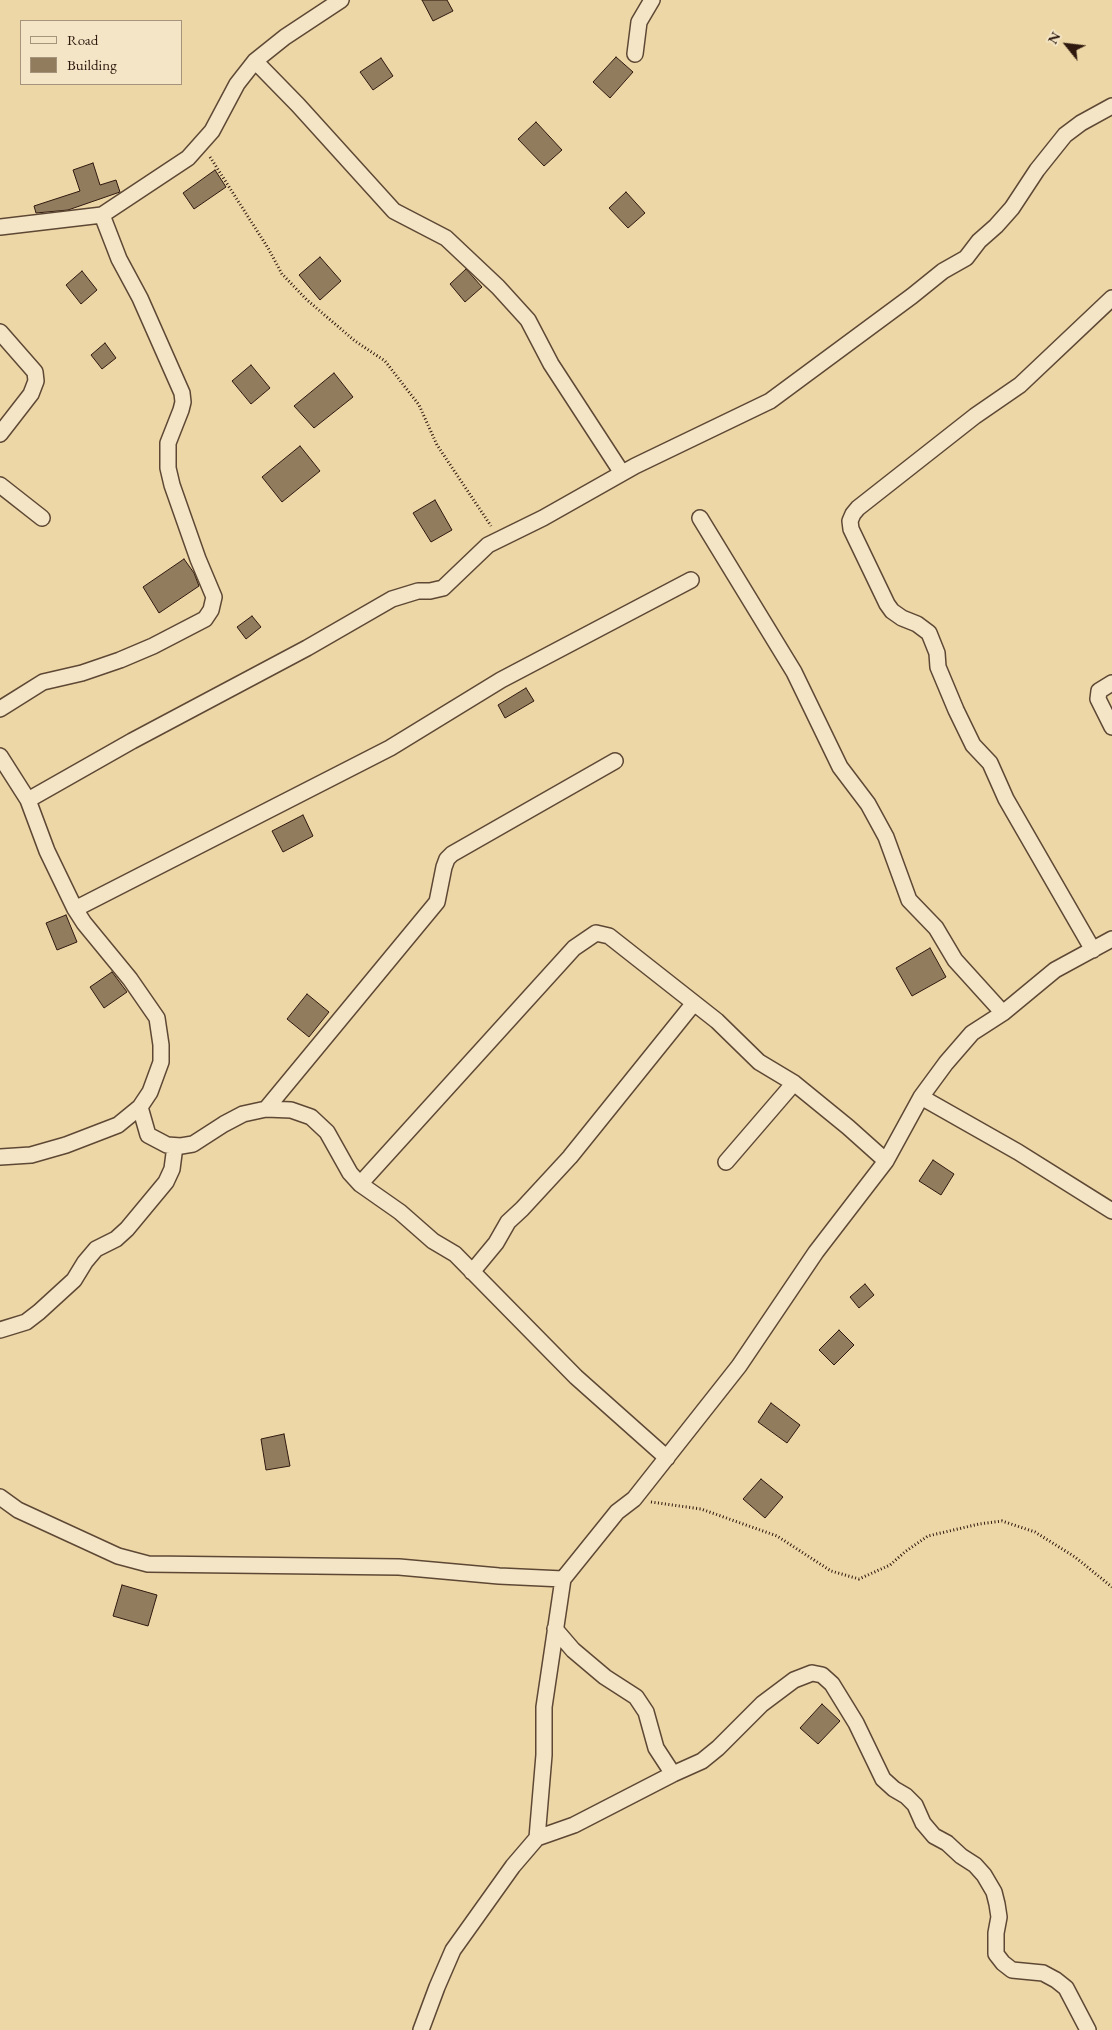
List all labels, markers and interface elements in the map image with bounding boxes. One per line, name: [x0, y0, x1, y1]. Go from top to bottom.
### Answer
legend: [20, 20, 182, 85]
north arrow: [1042, 20, 1092, 70]
text: N: [1043, 28, 1064, 47]
text: Road: [67, 30, 98, 49]
text: Building: [67, 55, 117, 74]

